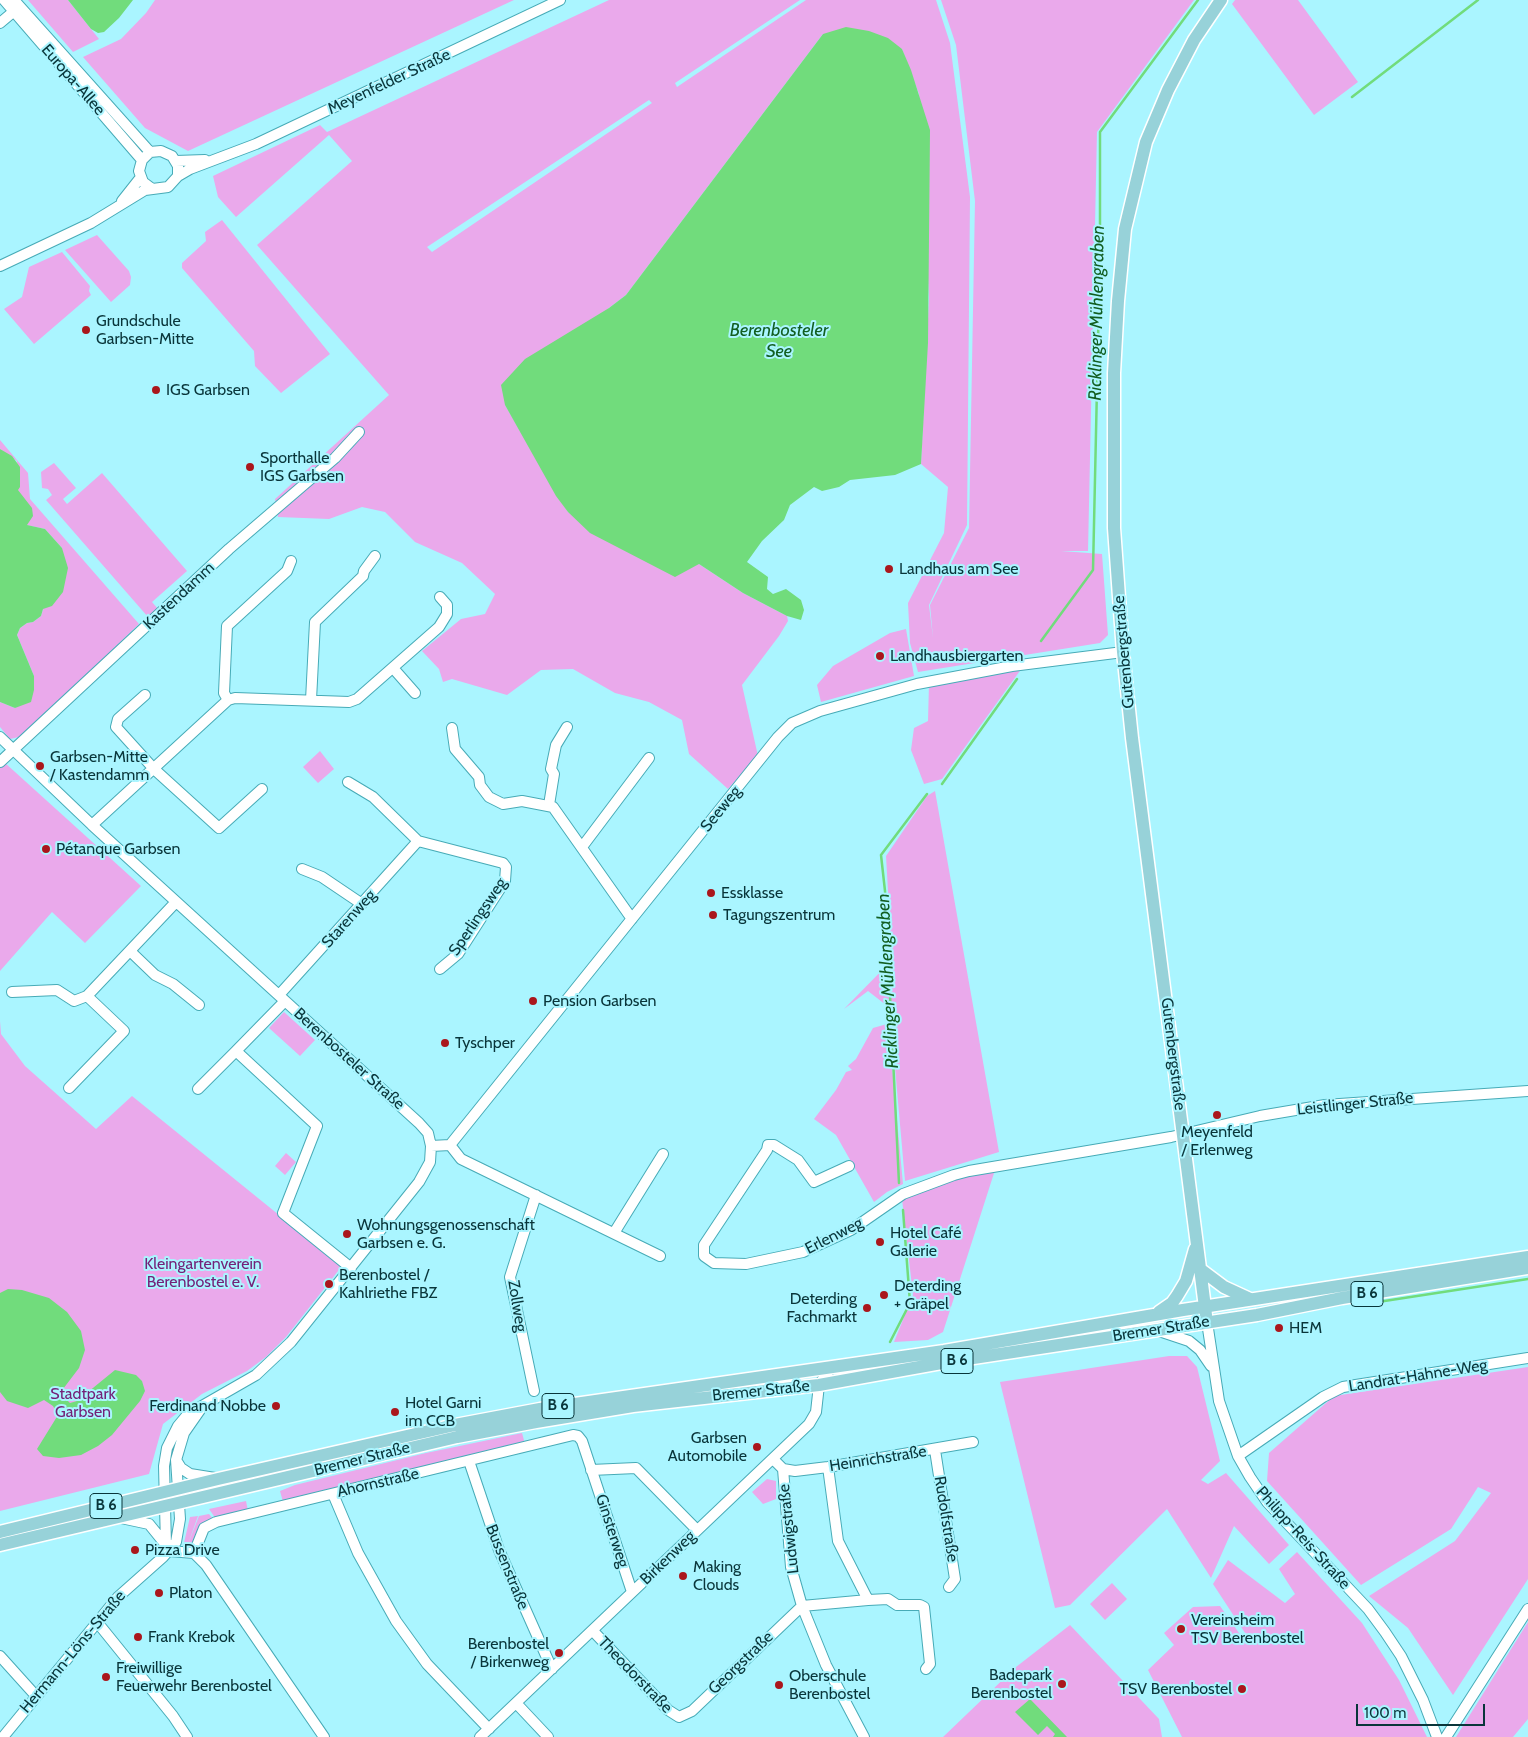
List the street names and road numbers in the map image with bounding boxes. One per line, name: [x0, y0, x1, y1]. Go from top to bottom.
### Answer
street label: Europa-Allee: [37, 41, 109, 119]
street label: Meyenfelder Straße: [325, 45, 453, 119]
street label: Kastendamm: [139, 558, 219, 634]
street label: Gutenbergstraße: [1109, 595, 1139, 709]
street label: Seeweg: [697, 782, 745, 836]
street label: Sperlingsweg: [445, 874, 511, 960]
street label: Starenweg: [318, 886, 380, 952]
street label: Gutenbergstraße: [1157, 997, 1189, 1111]
street label: Berenbosteler Straße: [290, 1004, 408, 1114]
street label: Leistlinger Straße: [1296, 1088, 1414, 1120]
street label: Erlenweg: [802, 1213, 866, 1259]
street label: Zollweg: [503, 1279, 531, 1333]
road number: B 6: [1351, 1282, 1383, 1306]
street label: Bremer Straße: [1111, 1312, 1211, 1346]
road number: B 6: [941, 1348, 973, 1374]
street label: Landrat-Hahne-Weg: [1347, 1356, 1489, 1396]
street label: Bremer Straße: [711, 1376, 811, 1406]
road number: B 6: [542, 1394, 574, 1418]
street label: Bremer Straße: [312, 1438, 412, 1480]
street label: Heinrichstraße: [828, 1442, 928, 1476]
street label: Ahornstraße: [335, 1464, 421, 1502]
street label: Rudolfstraße: [930, 1475, 962, 1563]
street label: Ludwigstraße: [775, 1483, 803, 1575]
street label: Philipp-Reis-Straße: [1252, 1483, 1354, 1593]
street label: Ginsterweg: [591, 1492, 633, 1570]
road number: B 6: [90, 1494, 122, 1518]
street label: Bussenstraße: [481, 1522, 533, 1612]
street label: Birkenweg: [636, 1527, 700, 1589]
street label: Hermann-Löns-Straße: [16, 1587, 130, 1717]
street label: Georgstraße: [705, 1627, 777, 1699]
street label: Theodorstraße: [594, 1633, 676, 1717]

